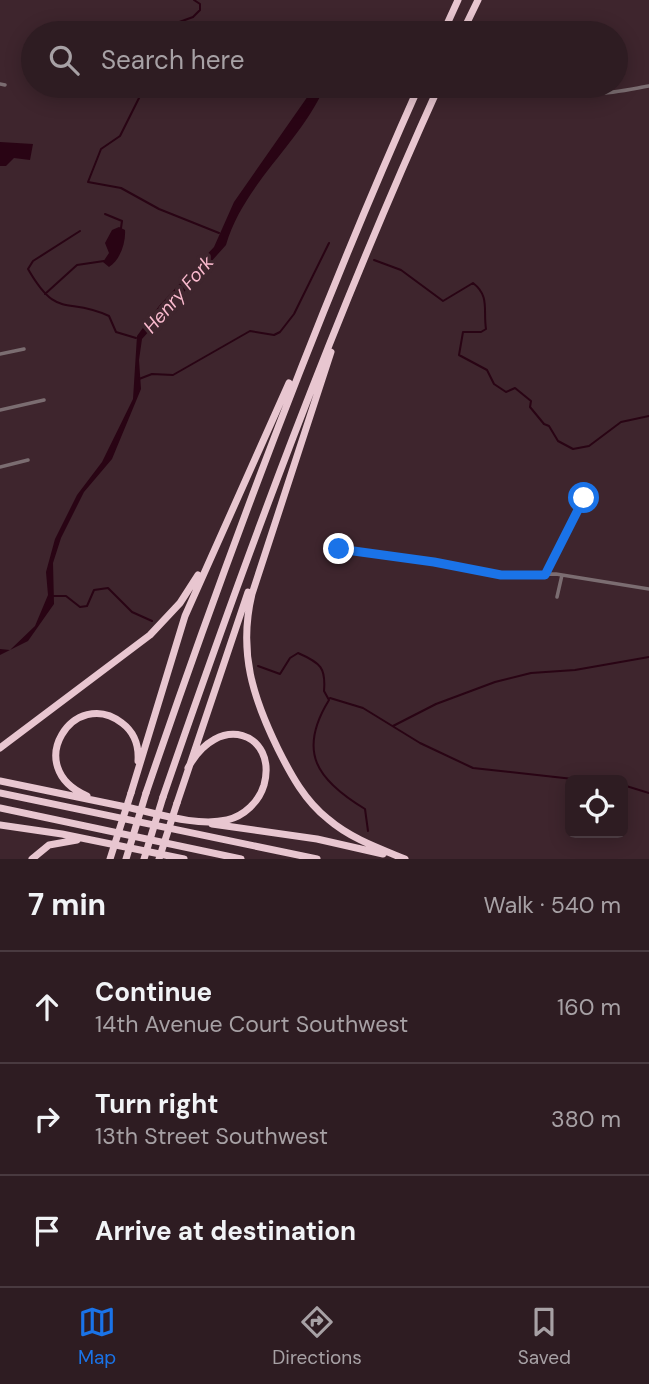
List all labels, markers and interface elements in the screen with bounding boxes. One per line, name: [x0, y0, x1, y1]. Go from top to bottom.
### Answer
search box: [21, 21, 628, 98]
icon: search: [45, 41, 83, 79]
text: Search here: [101, 43, 244, 77]
water label: Henry Fork: [138, 250, 219, 338]
route start: [568, 482, 599, 513]
route end: [323, 533, 354, 564]
map controls: [565, 775, 628, 838]
button: locate: [565, 775, 628, 838]
text: 7 min: [28, 885, 106, 924]
text: Walk · 540 m: [484, 890, 621, 920]
text: Continue: [95, 975, 212, 1009]
icon: ahead: [28, 988, 66, 1026]
text: 160 m: [557, 992, 621, 1022]
text: 14th Avenue Court Southwest: [95, 1009, 408, 1039]
text: Turn right: [95, 1087, 219, 1121]
icon: right: [28, 1100, 66, 1138]
text: 380 m: [551, 1104, 621, 1134]
text: 13th Street Southwest: [95, 1121, 328, 1151]
icon: arrive: [28, 1212, 66, 1250]
text: Arrive at destination: [95, 1214, 356, 1248]
tab: Map: [78, 1303, 116, 1370]
tab: Directions: [272, 1303, 362, 1370]
tab: Saved: [518, 1303, 571, 1370]

